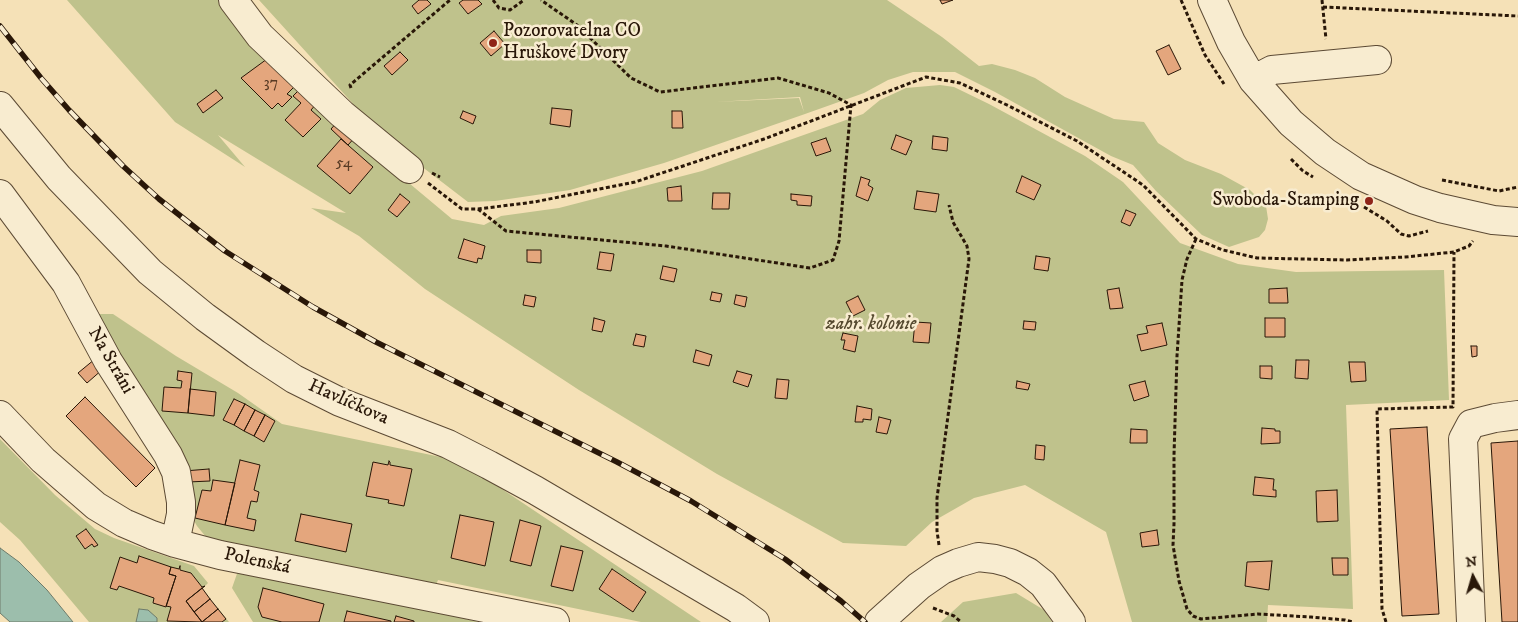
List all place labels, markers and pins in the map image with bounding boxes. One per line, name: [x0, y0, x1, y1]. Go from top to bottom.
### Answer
place label: Pozorovatelna CO Hruškové Dvory: [503, 21, 641, 65]
marker: Pozorovatelna CO Hruškové Dvory: [487, 37, 499, 49]
place label: Swoboda-Stamping: [1212, 190, 1359, 212]
marker: Swoboda-Stamping: [1363, 195, 1375, 207]

